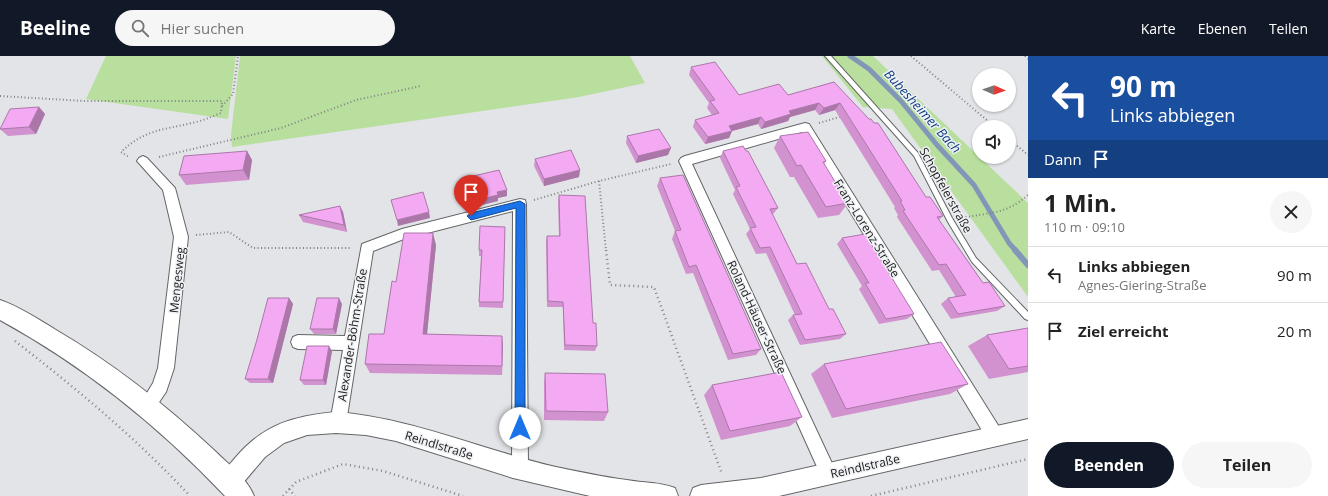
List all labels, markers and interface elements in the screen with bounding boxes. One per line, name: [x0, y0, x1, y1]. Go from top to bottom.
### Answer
search box: [115, 10, 395, 46]
text: Beeline: [20, 15, 91, 41]
icon: search: [129, 17, 151, 39]
text: Hier suchen: [161, 18, 244, 38]
text: Karte: [1141, 19, 1176, 38]
text: Ebenen: [1198, 19, 1247, 38]
text: Teilen: [1269, 19, 1308, 38]
water label: Bubesheimer Bach: [881, 65, 965, 157]
text: 90 m: [1110, 67, 1177, 105]
north arrow: [972, 68, 1016, 112]
map controls: [972, 68, 1016, 164]
icon: left: [1044, 72, 1096, 124]
text: Links abbiegen: [1110, 103, 1235, 127]
button: sound: [972, 120, 1016, 164]
street label: Schopfelerstraße: [915, 144, 977, 236]
icon: arrive: [1090, 148, 1112, 170]
text: Dann: [1044, 149, 1082, 169]
pin: [454, 175, 488, 216]
street label: Franz-Lorenz-Straße: [830, 175, 904, 281]
icon: arrive: [460, 181, 482, 203]
text: 1 Min.: [1044, 186, 1117, 219]
button: close: [1270, 191, 1312, 233]
text: 110 m · 09:10: [1044, 218, 1125, 236]
street label: Mengesweg: [165, 246, 189, 314]
text: Links abbiegen: [1078, 256, 1190, 276]
street label: Roland-Häuser-Straße: [723, 257, 791, 377]
icon: left: [1044, 264, 1066, 286]
text: 90 m: [1277, 265, 1312, 285]
street label: Alexander-Böhm-Straße: [333, 267, 371, 403]
text: Agnes-Giering-Straße: [1078, 276, 1206, 294]
icon: arrive: [1044, 320, 1066, 342]
text: Ziel erreicht: [1078, 321, 1169, 341]
text: 20 m: [1277, 321, 1312, 341]
position arrow: [499, 407, 541, 449]
street label: Reindlstraße: [403, 427, 476, 464]
button: Beenden: [1044, 442, 1174, 488]
button: Teilen: [1182, 442, 1312, 488]
street label: Reindlstraße: [829, 450, 902, 482]

